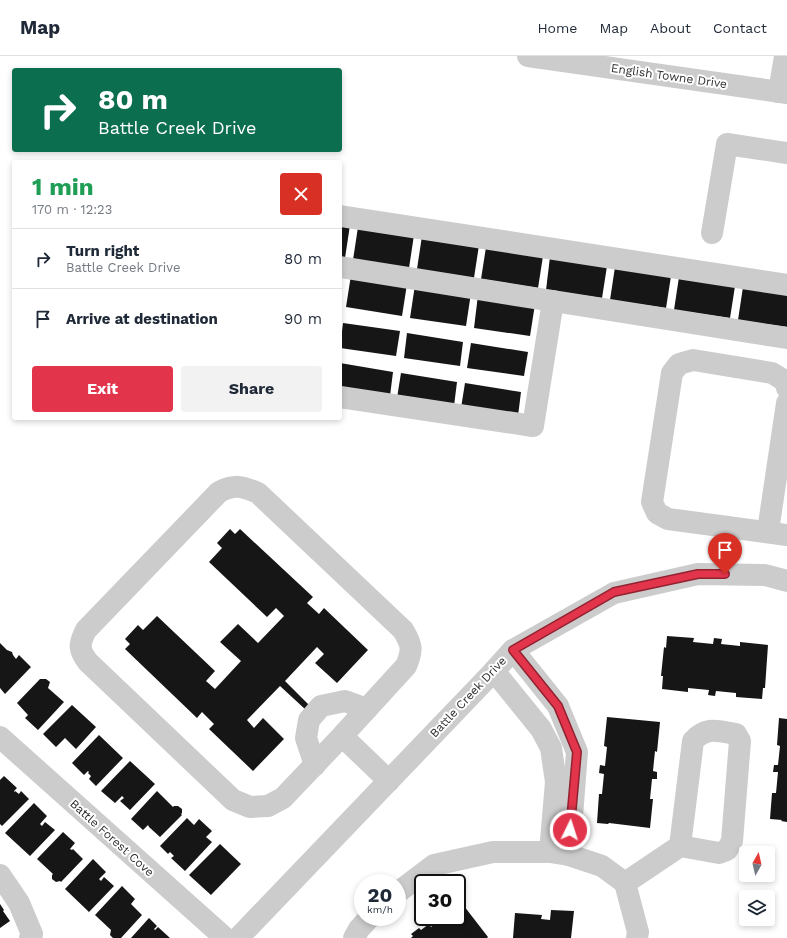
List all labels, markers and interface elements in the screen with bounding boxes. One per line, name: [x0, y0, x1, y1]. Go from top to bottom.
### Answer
text: Map: [20, 16, 60, 39]
text: Home: [537, 20, 577, 36]
text: Map: [599, 20, 628, 36]
text: About: [650, 20, 691, 36]
text: Contact: [713, 20, 767, 36]
street label: English Towne Drive: [610, 61, 728, 91]
text: 80 m: [98, 83, 168, 116]
icon: right: [32, 84, 84, 136]
text: Battle Creek Drive: [98, 117, 256, 138]
text: 1 min: [32, 173, 94, 201]
button: close: [280, 173, 322, 215]
text: 170 m · 12:23: [32, 202, 112, 217]
text: Turn right: [66, 242, 139, 260]
icon: right: [32, 248, 54, 270]
text: 80 m: [284, 250, 322, 268]
text: Battle Creek Drive: [66, 260, 180, 275]
icon: arrive: [32, 308, 54, 330]
text: Arrive at destination: [66, 310, 218, 328]
text: 90 m: [284, 310, 322, 328]
button: Exit: [32, 366, 173, 412]
button: Share: [181, 366, 322, 412]
pin: [708, 533, 742, 574]
icon: arrive: [714, 539, 736, 561]
street label: Battle Creek Drive: [427, 654, 509, 740]
street label: Battle Forest Cove: [67, 797, 157, 879]
position arrow: [549, 809, 591, 851]
north arrow: [739, 846, 775, 882]
map controls: [739, 846, 775, 926]
speed limit sign: 30: [414, 874, 466, 926]
text: 20: [368, 883, 392, 907]
button: layers: [739, 890, 775, 926]
text: km/h: [367, 904, 393, 915]

